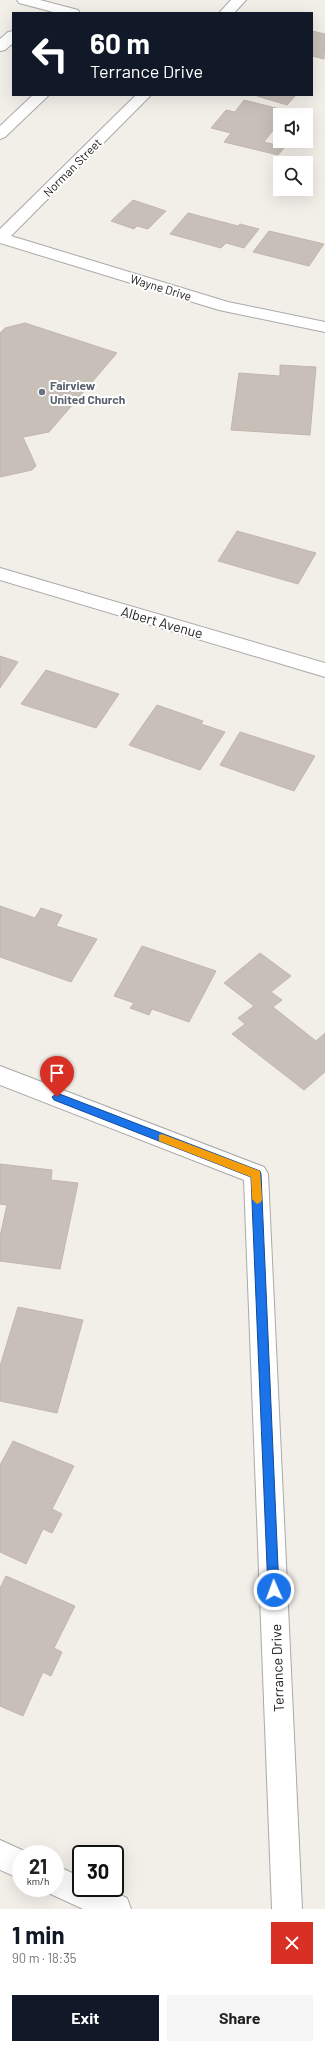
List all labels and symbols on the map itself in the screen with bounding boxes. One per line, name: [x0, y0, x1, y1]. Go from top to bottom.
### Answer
street label: Norman Street: [40, 135, 104, 199]
street label: Wayne Drive: [129, 271, 193, 303]
place label: Fairview United Church: [50, 378, 125, 406]
marker: Fairview United Church: [37, 387, 47, 397]
street label: Albert Avenue: [119, 602, 205, 642]
pin: [40, 1056, 74, 1097]
position arrow: [253, 1569, 295, 1611]
street label: Terrance Drive: [267, 1624, 287, 1712]
speed limit sign: 30: [72, 1845, 124, 1897]

